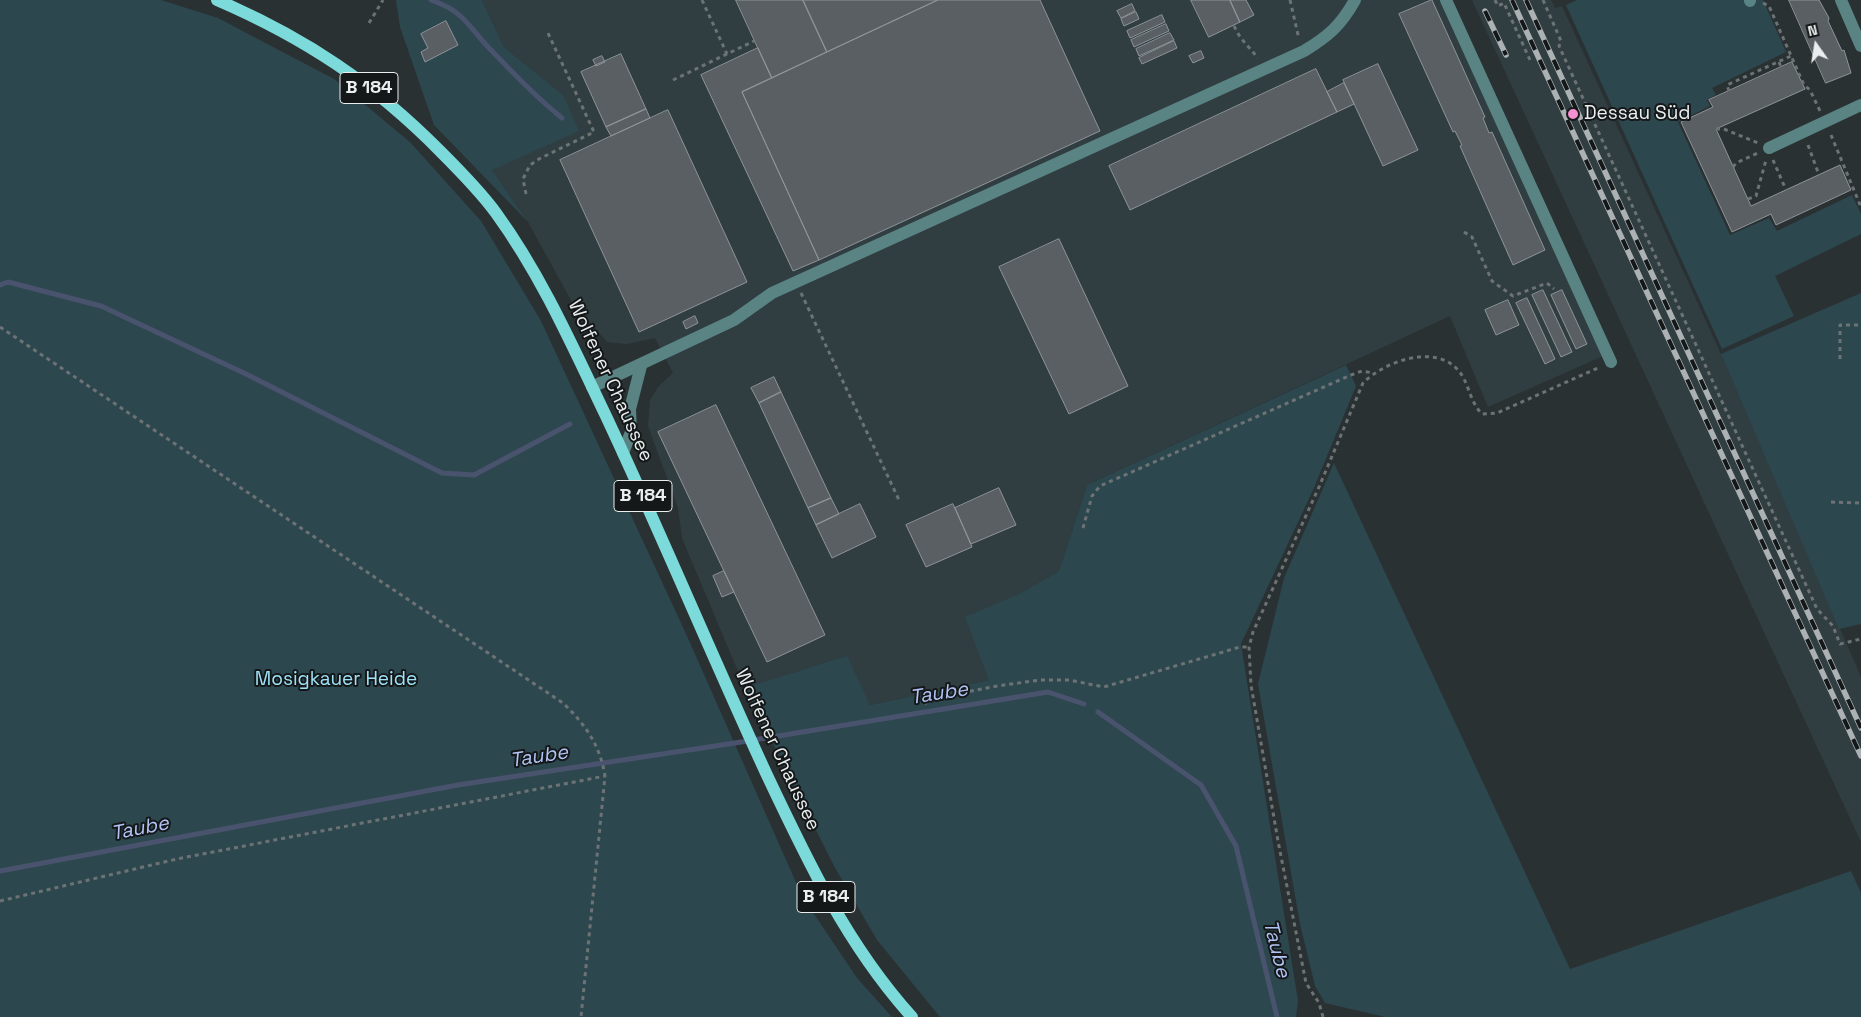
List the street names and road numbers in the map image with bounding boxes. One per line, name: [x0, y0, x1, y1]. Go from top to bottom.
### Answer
road number: B 184: [340, 73, 398, 104]
street label: Wolfener Chaussee: [563, 297, 657, 465]
road number: B 184: [614, 481, 672, 512]
street label: Wolfener Chaussee: [730, 666, 824, 834]
road number: B 184: [797, 882, 855, 912]

